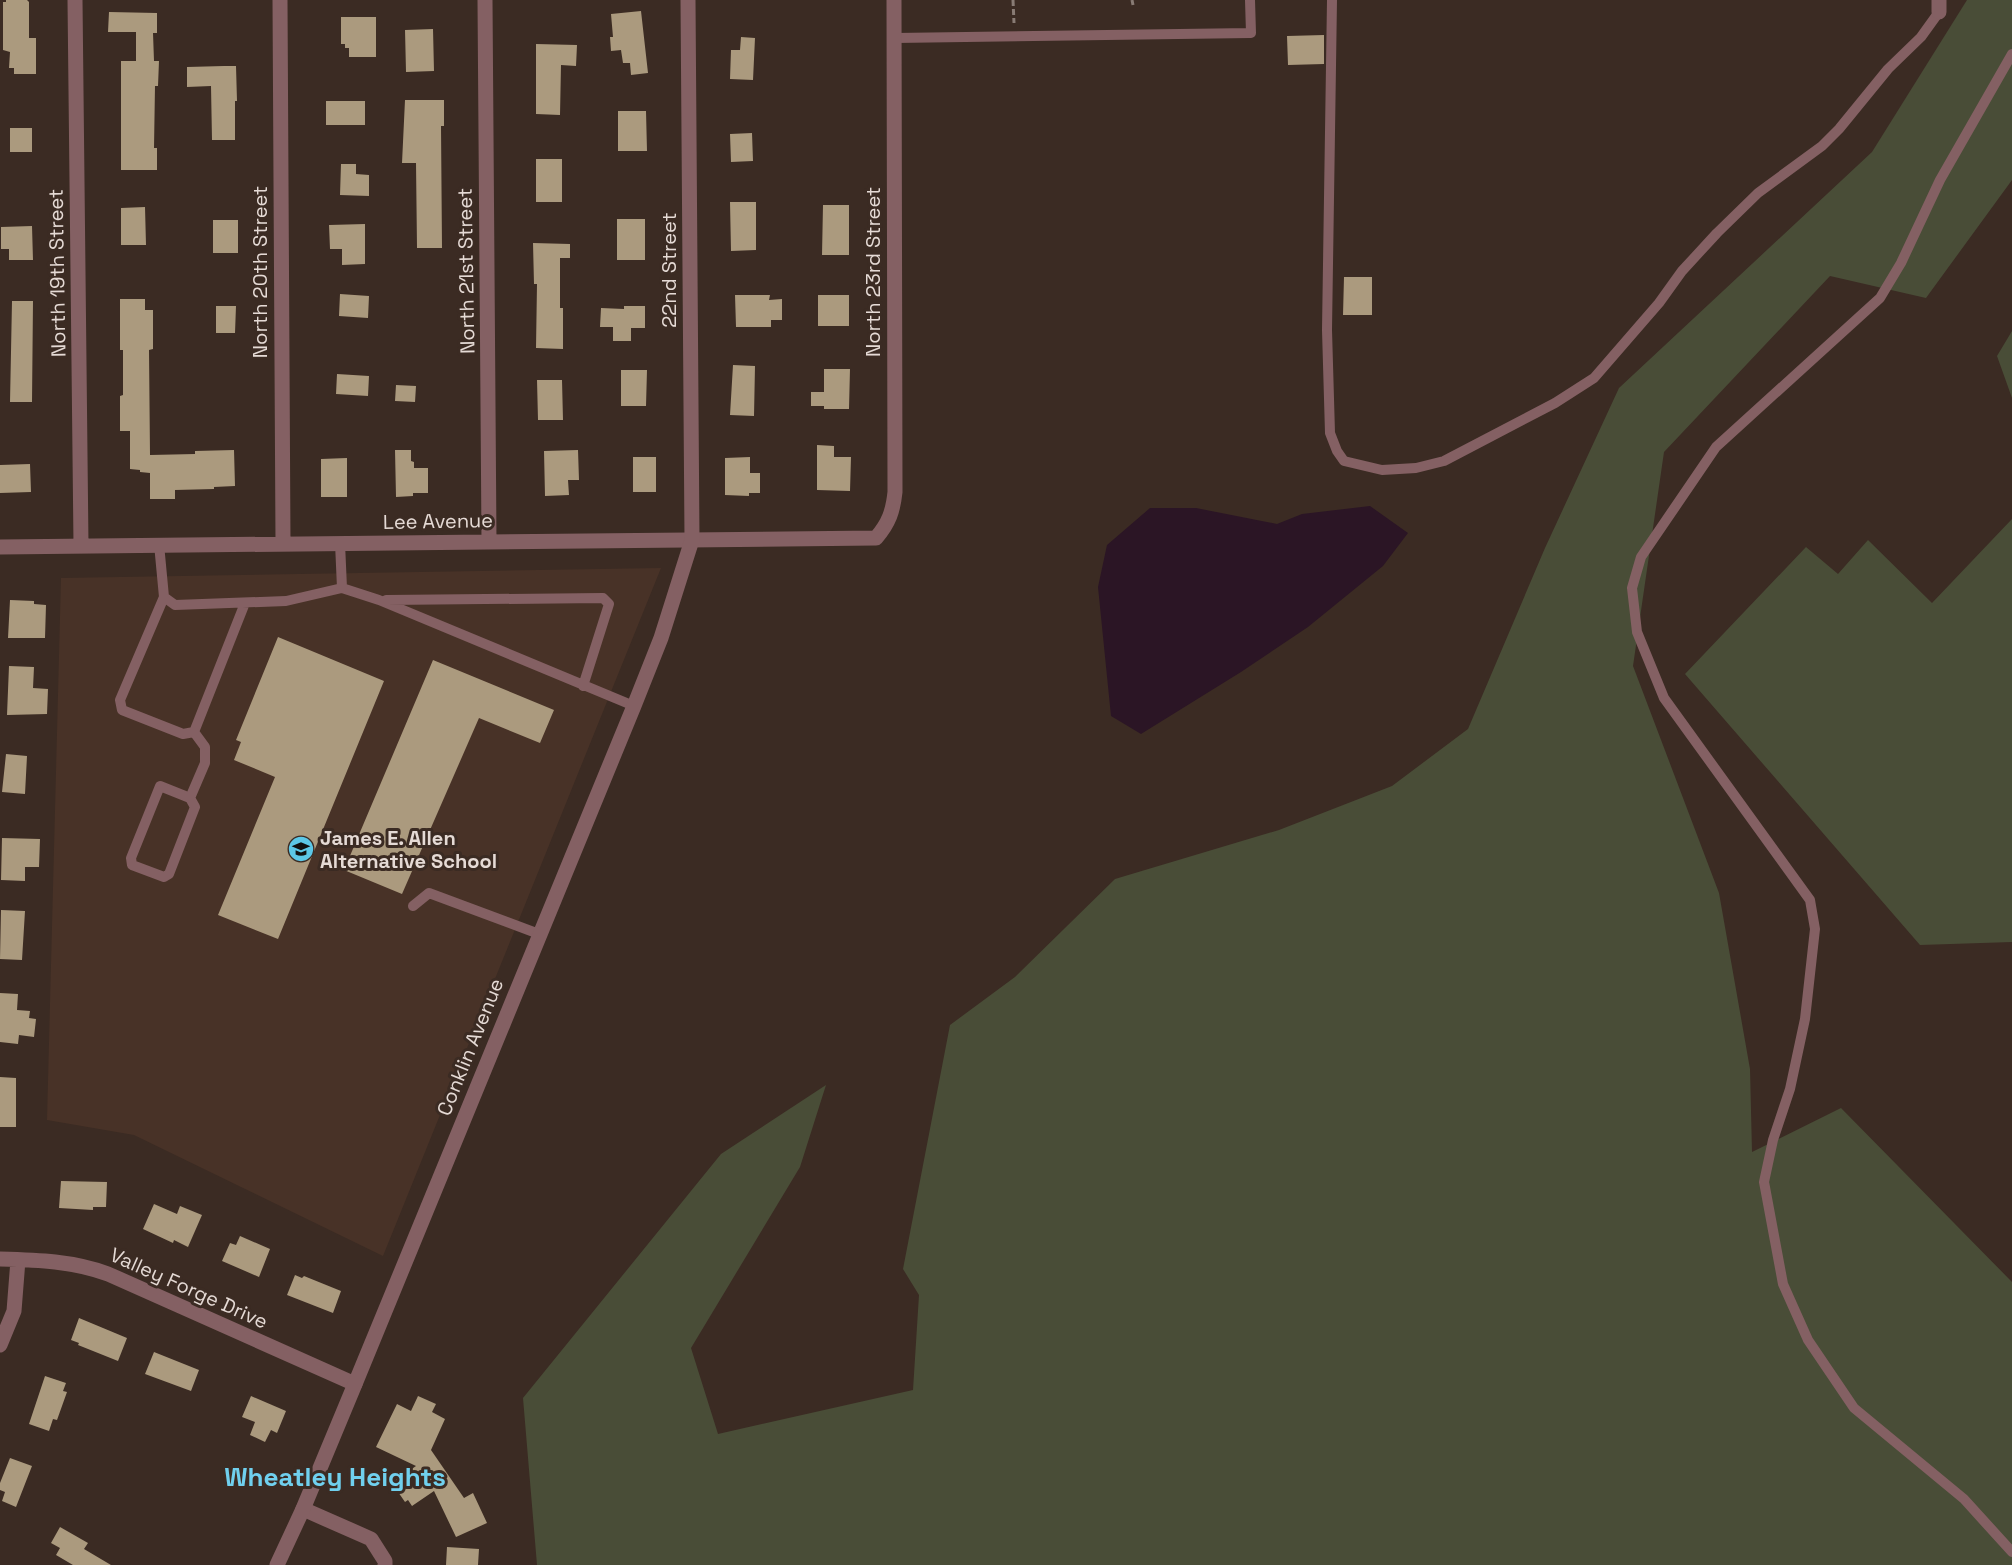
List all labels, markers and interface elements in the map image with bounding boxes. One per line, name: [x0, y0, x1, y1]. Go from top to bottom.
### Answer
street label: North 20th Street: [247, 186, 273, 358]
street label: North 23rd Street: [860, 187, 886, 357]
street label: North 21st Street: [452, 188, 480, 354]
street label: North 19th Street: [43, 189, 71, 357]
street label: 22nd Street: [656, 212, 682, 328]
street label: Lee Avenue: [383, 507, 493, 535]
place label: James E. Allen Alternative School: [320, 825, 497, 874]
school or university icon: James E. Allen Alternative School: [286, 834, 316, 864]
street label: Conklin Avenue: [431, 975, 509, 1119]
street label: Valley Forge Drive: [106, 1242, 272, 1334]
district label: Wheatley Heights: [224, 1460, 446, 1494]

